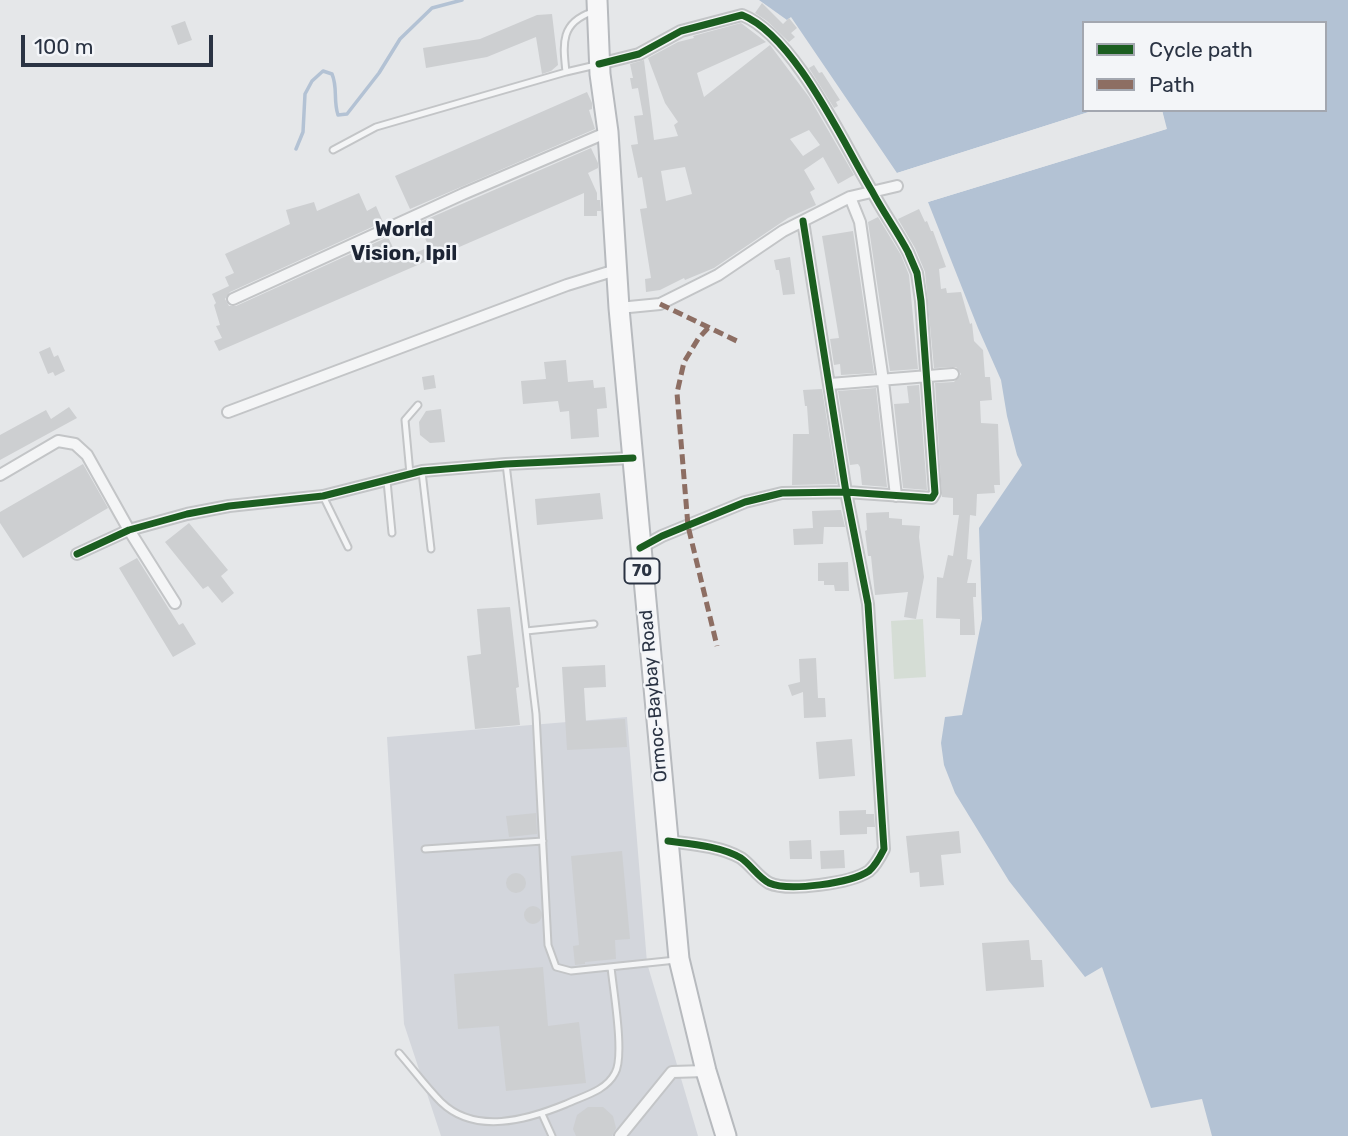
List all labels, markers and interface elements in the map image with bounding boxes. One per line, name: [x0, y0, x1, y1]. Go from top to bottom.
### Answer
scale bar: [24, 21, 217, 65]
legend: [1082, 21, 1327, 112]
text: 100 m: [34, 34, 93, 59]
text: Cycle path: [1149, 37, 1253, 62]
text: Path: [1149, 72, 1195, 97]
district label: World Vision, Ipil: [351, 217, 457, 267]
road number: 70: [624, 558, 660, 584]
street label: Ormoc-Baybay Road: [636, 609, 672, 783]

